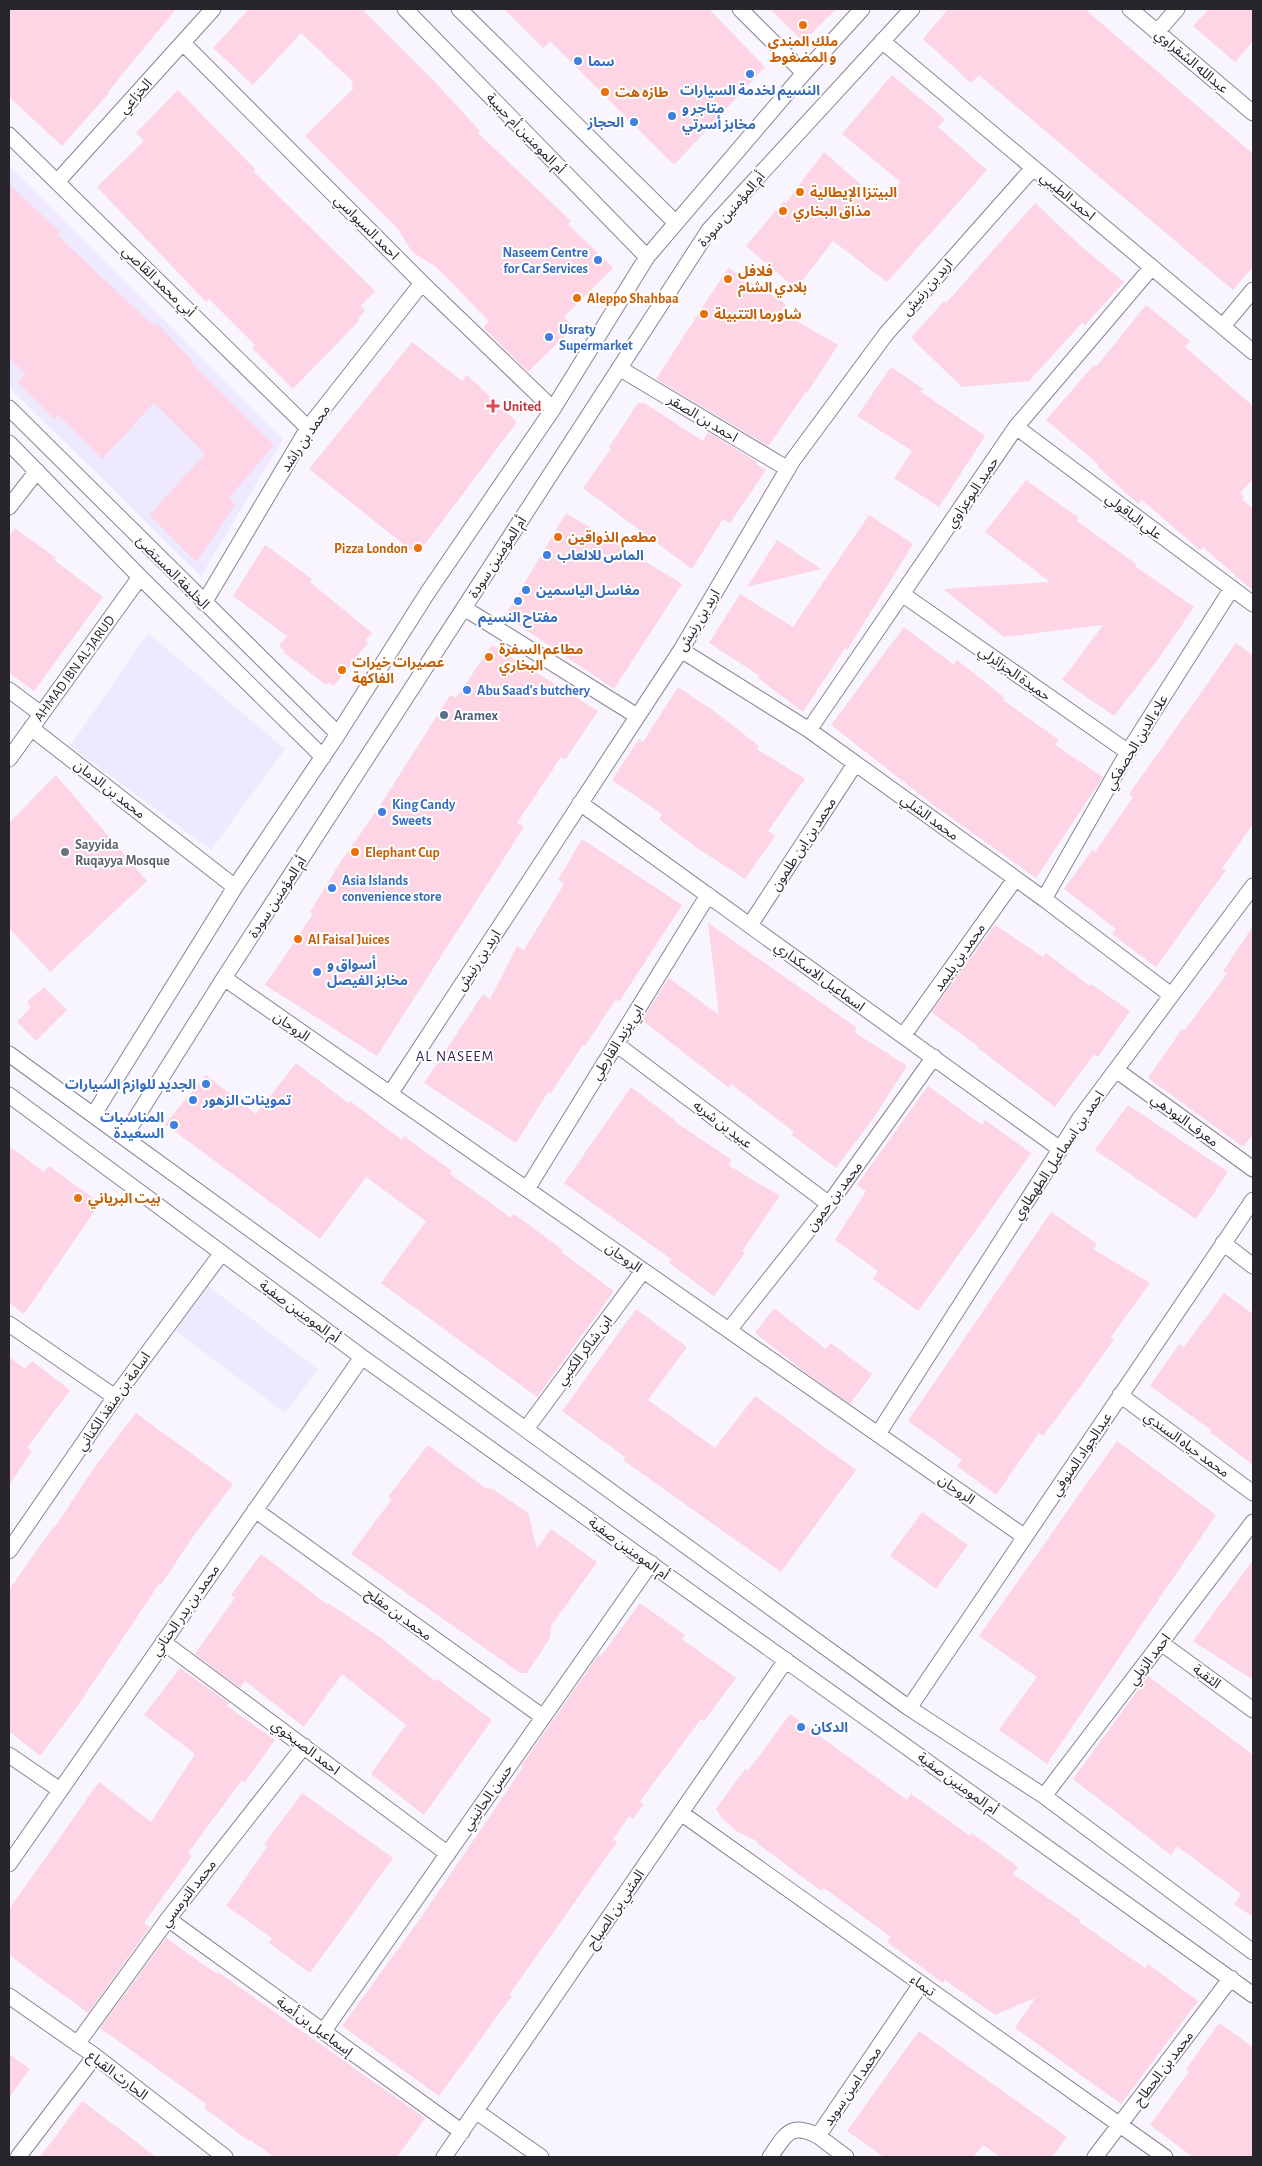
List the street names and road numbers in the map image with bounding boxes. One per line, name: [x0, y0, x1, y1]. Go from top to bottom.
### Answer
street label: عبدالله الشقراوي: [1150, 27, 1231, 99]
street label: الخزاعي: [117, 76, 157, 119]
street label: أم المومنين أم حبيبة: [481, 89, 570, 179]
street label: أم المؤمنين سودة: [694, 167, 770, 252]
street label: احمد الطيبي: [1035, 170, 1097, 226]
street label: احمد السيواسي: [329, 193, 401, 265]
street label: أبي محمد القاصي: [117, 242, 199, 322]
street label: اربد بن رنيش: [900, 257, 957, 319]
street label: احمد بن الصقر: [664, 392, 740, 446]
street label: محمد بن راشد: [279, 403, 334, 475]
street label: حميد البوعزاوي: [944, 455, 1004, 532]
street label: علي الباقولي: [1101, 491, 1164, 545]
street label: أم المؤمنين سودة: [464, 512, 532, 602]
street label: الخليفة المستضئ: [132, 533, 212, 613]
street label: اربد بن رنيش: [675, 587, 724, 654]
street label: AHMAD IBN AL-JARUD: [32, 613, 118, 724]
street label: حميدة الجزائرلي: [974, 644, 1053, 706]
street label: علاء الدين الحصفكي: [1103, 693, 1173, 794]
street label: محمد بن الدمان: [71, 758, 148, 823]
street label: محمد الشلي: [896, 792, 961, 846]
street label: محمد بن ابن طلمون: [769, 795, 840, 894]
street label: أم المؤمنين سودة: [244, 852, 312, 942]
street label: محمد بن بليمد: [931, 921, 989, 995]
street label: اربد بن رنيش: [454, 928, 504, 994]
street label: اسماعيل الاسكداري: [770, 940, 867, 1017]
street label: ابي يزيد القارطي: [589, 1003, 649, 1084]
street label: الروحان: [270, 1009, 312, 1045]
street label: احمد بن اسماعيل الطهطاوي: [1011, 1089, 1110, 1224]
street label: معرف النودهي: [1146, 1092, 1221, 1152]
street label: عبيد بن شربه: [690, 1098, 754, 1152]
street label: محمد بن حمون: [804, 1159, 866, 1235]
street label: الروحان: [602, 1240, 644, 1276]
street label: أم المومنين صفية: [255, 1276, 344, 1348]
street label: ابن شاكر الكتبي: [554, 1313, 618, 1390]
street label: اسامة بن منقذ الكناني: [75, 1350, 156, 1455]
street label: محمد حياه السندي: [1139, 1409, 1232, 1483]
street label: عبدالجواد المنوفي: [1049, 1410, 1117, 1501]
street label: الروحان: [935, 1472, 977, 1508]
street label: أم المومنين صفية: [584, 1513, 673, 1585]
street label: محمد بن بدر الحناني: [149, 1562, 225, 1661]
street label: محمد بن مفلح: [361, 1586, 434, 1646]
street label: احمد الزيلي: [1126, 1631, 1176, 1690]
street label: الثقبة: [1190, 1662, 1223, 1692]
street label: احمد الصيخوي: [267, 1718, 342, 1780]
street label: أم المومنين صفية: [913, 1748, 1002, 1820]
street label: حسن الحانيني: [460, 1762, 518, 1835]
street label: محمد الترمسي: [158, 1857, 222, 1932]
street label: المثني بن الصباح: [584, 1867, 650, 1953]
street label: تيماء: [907, 1972, 938, 1999]
street label: إسماعيل بن أمية: [273, 1992, 357, 2061]
street label: محمد بن الحطاح: [1131, 2029, 1199, 2110]
street label: محمد امين سويد: [821, 2045, 885, 2129]
street label: الحارث القباع: [83, 2049, 150, 2105]

